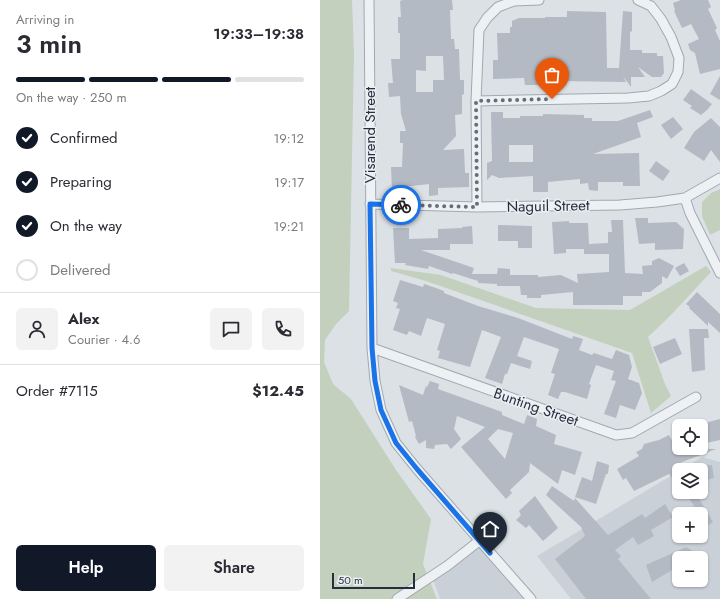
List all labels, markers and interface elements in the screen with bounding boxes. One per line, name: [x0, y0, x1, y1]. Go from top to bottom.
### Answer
text: Arriving in: [16, 10, 74, 29]
text: 19:33–19:38: [213, 23, 304, 45]
text: 3 min: [16, 25, 82, 63]
pin: [535, 58, 569, 99]
icon: bag: [541, 64, 563, 86]
street label: Visarend Street: [359, 86, 381, 183]
text: On the way · 250 m: [16, 88, 127, 107]
icon: check: [16, 127, 38, 149]
text: Confirmed: [50, 127, 118, 149]
text: 19:12: [274, 129, 304, 148]
icon: check: [16, 171, 38, 193]
text: Preparing: [50, 171, 112, 193]
text: 19:17: [274, 173, 304, 192]
courier: [381, 185, 421, 225]
icon: bike: [390, 194, 412, 216]
street label: Naguil Street: [506, 194, 590, 218]
icon: check: [16, 215, 38, 237]
text: On the way: [50, 215, 122, 237]
text: 19:21: [274, 217, 304, 236]
text: Delivered: [50, 259, 111, 281]
button: person: [16, 308, 58, 350]
text: Alex: [68, 308, 99, 330]
button: chat: [210, 308, 252, 350]
button: phone: [262, 308, 304, 350]
text: Courier · 4.6: [68, 330, 141, 349]
text: Order #7115: [16, 380, 98, 402]
text: $12.45: [252, 380, 304, 402]
street label: Bunting Street: [491, 382, 582, 432]
map controls: [672, 419, 708, 587]
button: locate: [672, 419, 708, 455]
button: layers: [672, 463, 708, 499]
button: +: [672, 507, 708, 543]
pin: [473, 512, 507, 553]
icon: home: [479, 518, 501, 540]
button: Help: [16, 545, 156, 591]
button: Share: [164, 545, 304, 591]
button: −: [672, 551, 708, 587]
scale bar: [332, 571, 415, 590]
text: 50 m: [338, 572, 363, 588]

